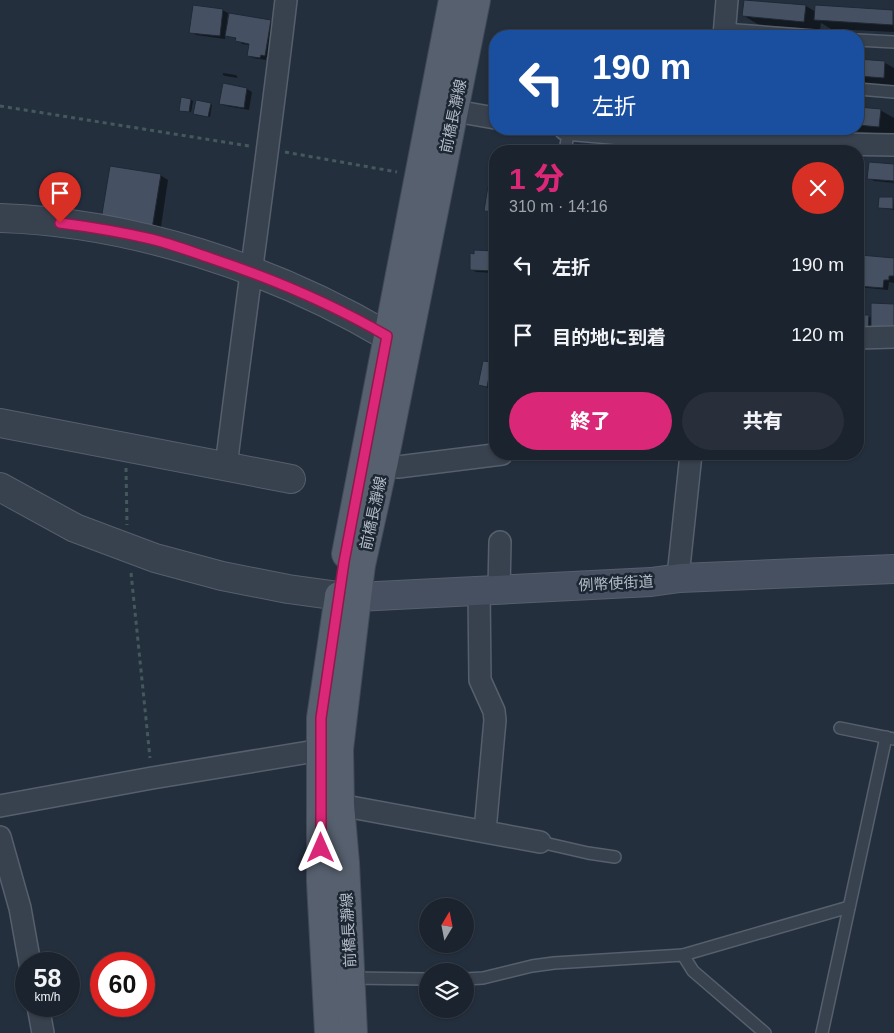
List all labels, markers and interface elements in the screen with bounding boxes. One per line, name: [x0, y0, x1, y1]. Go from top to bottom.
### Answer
text: 190 m: [592, 47, 691, 86]
icon: left: [509, 50, 574, 115]
street label: 前橋長瀞線: [437, 78, 469, 154]
text: 左折: [592, 94, 636, 119]
text: 1 分: [509, 162, 564, 195]
button: close: [792, 162, 844, 214]
pin: [39, 172, 81, 223]
icon: arrive: [46, 179, 74, 207]
text: 310 m · 14:16: [509, 198, 608, 215]
icon: left: [509, 251, 537, 279]
text: 190 m: [791, 254, 844, 275]
text: 左折: [552, 257, 590, 278]
icon: arrive: [509, 321, 537, 349]
text: 120 m: [791, 324, 844, 345]
text: 目的地に到着: [552, 327, 666, 348]
button: 終了: [509, 392, 672, 450]
button: 共有: [682, 392, 844, 450]
street label: 前橋長瀞線: [357, 475, 389, 551]
street label: 例幣使街道: [578, 573, 654, 593]
position arrow: [294, 821, 346, 873]
street label: 前橋長瀞線: [338, 892, 358, 968]
north arrow: [419, 898, 474, 952]
map controls: [419, 898, 474, 1018]
speed limit sign: 60: [90, 952, 155, 1017]
button: layers: [419, 963, 474, 1018]
text: 58: [34, 964, 61, 992]
text: km/h: [34, 990, 61, 1004]

